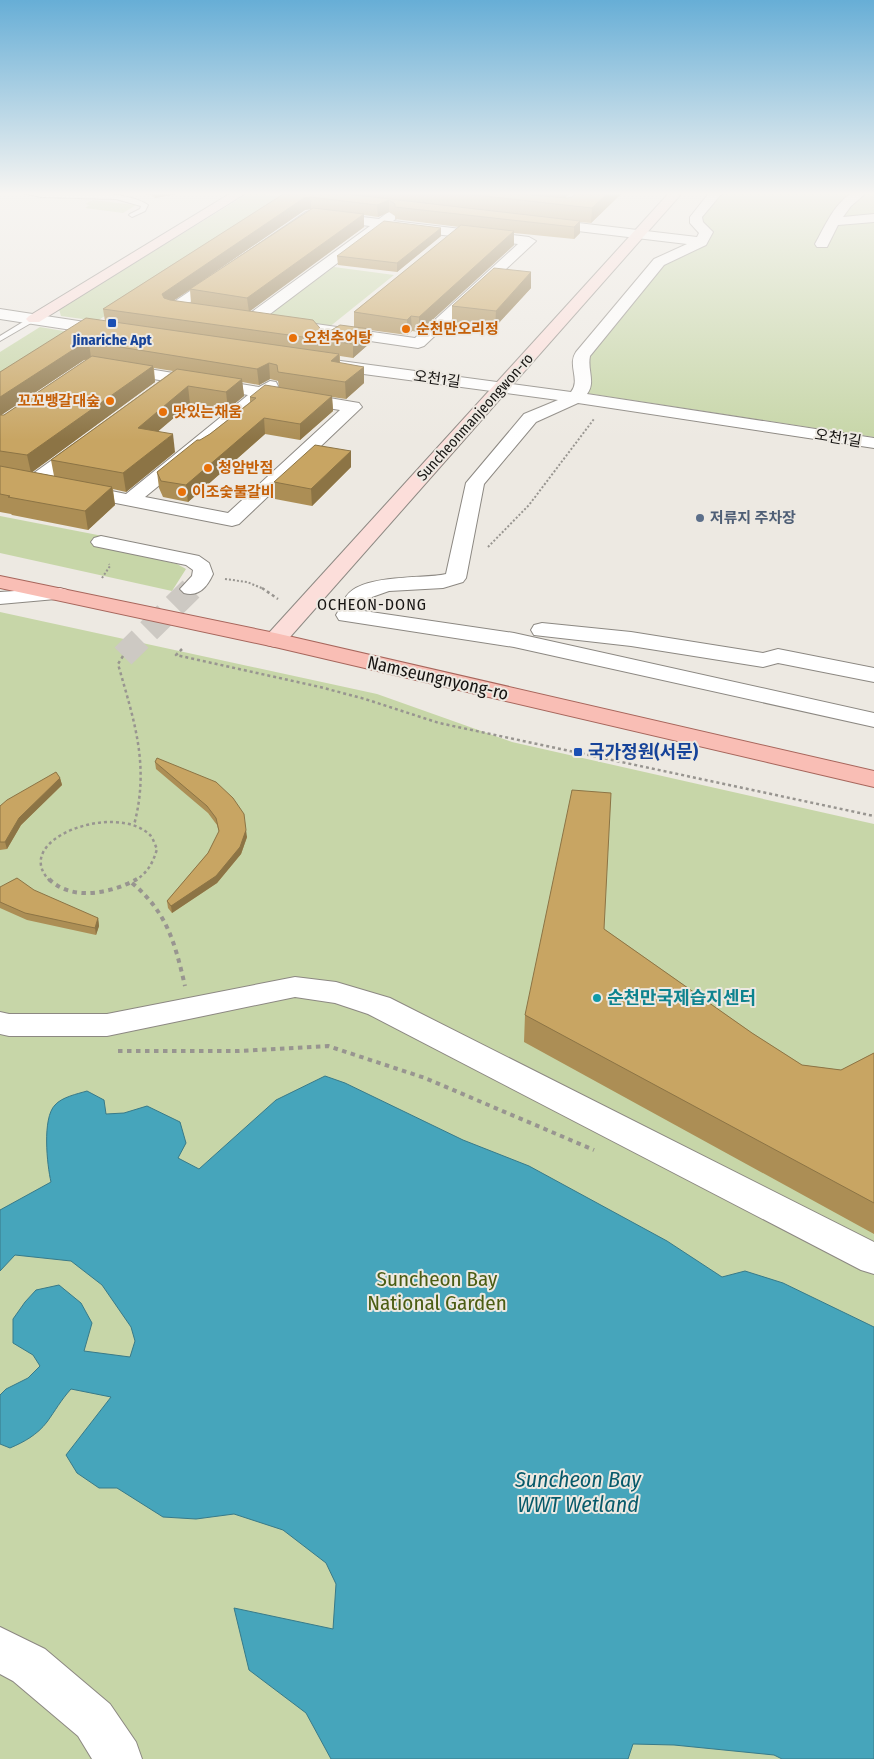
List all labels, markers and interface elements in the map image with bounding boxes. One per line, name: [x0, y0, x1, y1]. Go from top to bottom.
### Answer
marker: Jinariche Apt: [106, 317, 118, 329]
place label: 순천만오리정: [416, 320, 499, 338]
marker: 순천만오리정: [400, 323, 412, 335]
place label: 오천추어탕: [303, 329, 372, 347]
place label: Jinariche Apt: [71, 331, 153, 349]
marker: 오천추어탕: [287, 332, 299, 344]
street label: Suncheonmanjeongwon-ro: [413, 349, 537, 484]
street label: 오천1길: [412, 367, 462, 391]
place label: 꼬꼬뱅갈대숲: [17, 392, 100, 410]
marker: 꼬꼬뱅갈대숲: [104, 395, 116, 407]
place label: 맛있는채움: [173, 403, 242, 421]
marker: 맛있는채움: [157, 406, 169, 418]
street label: 오천1길: [813, 425, 863, 451]
place label: 청암반점: [218, 459, 273, 477]
marker: 청암반점: [202, 462, 214, 474]
place label: 이조숯불갈비: [192, 483, 275, 501]
marker: 이조숯불갈비: [176, 486, 188, 498]
place label: 저류지 주차장: [710, 509, 796, 527]
marker: 저류지 주차장: [694, 512, 706, 524]
district label: OCHEON-DONG: [317, 595, 427, 614]
street label: Namseungnyong-ro: [365, 651, 511, 705]
place label: 국가정원(서문): [588, 741, 699, 763]
marker: 국가정원(서문): [572, 746, 584, 758]
place label: 순천만국제습지센터: [607, 987, 756, 1009]
marker: 순천만국제습지센터: [591, 992, 603, 1004]
park label: Suncheon Bay National Garden: [367, 1266, 507, 1316]
water label: Suncheon Bay WWT Wetland: [514, 1466, 642, 1518]

